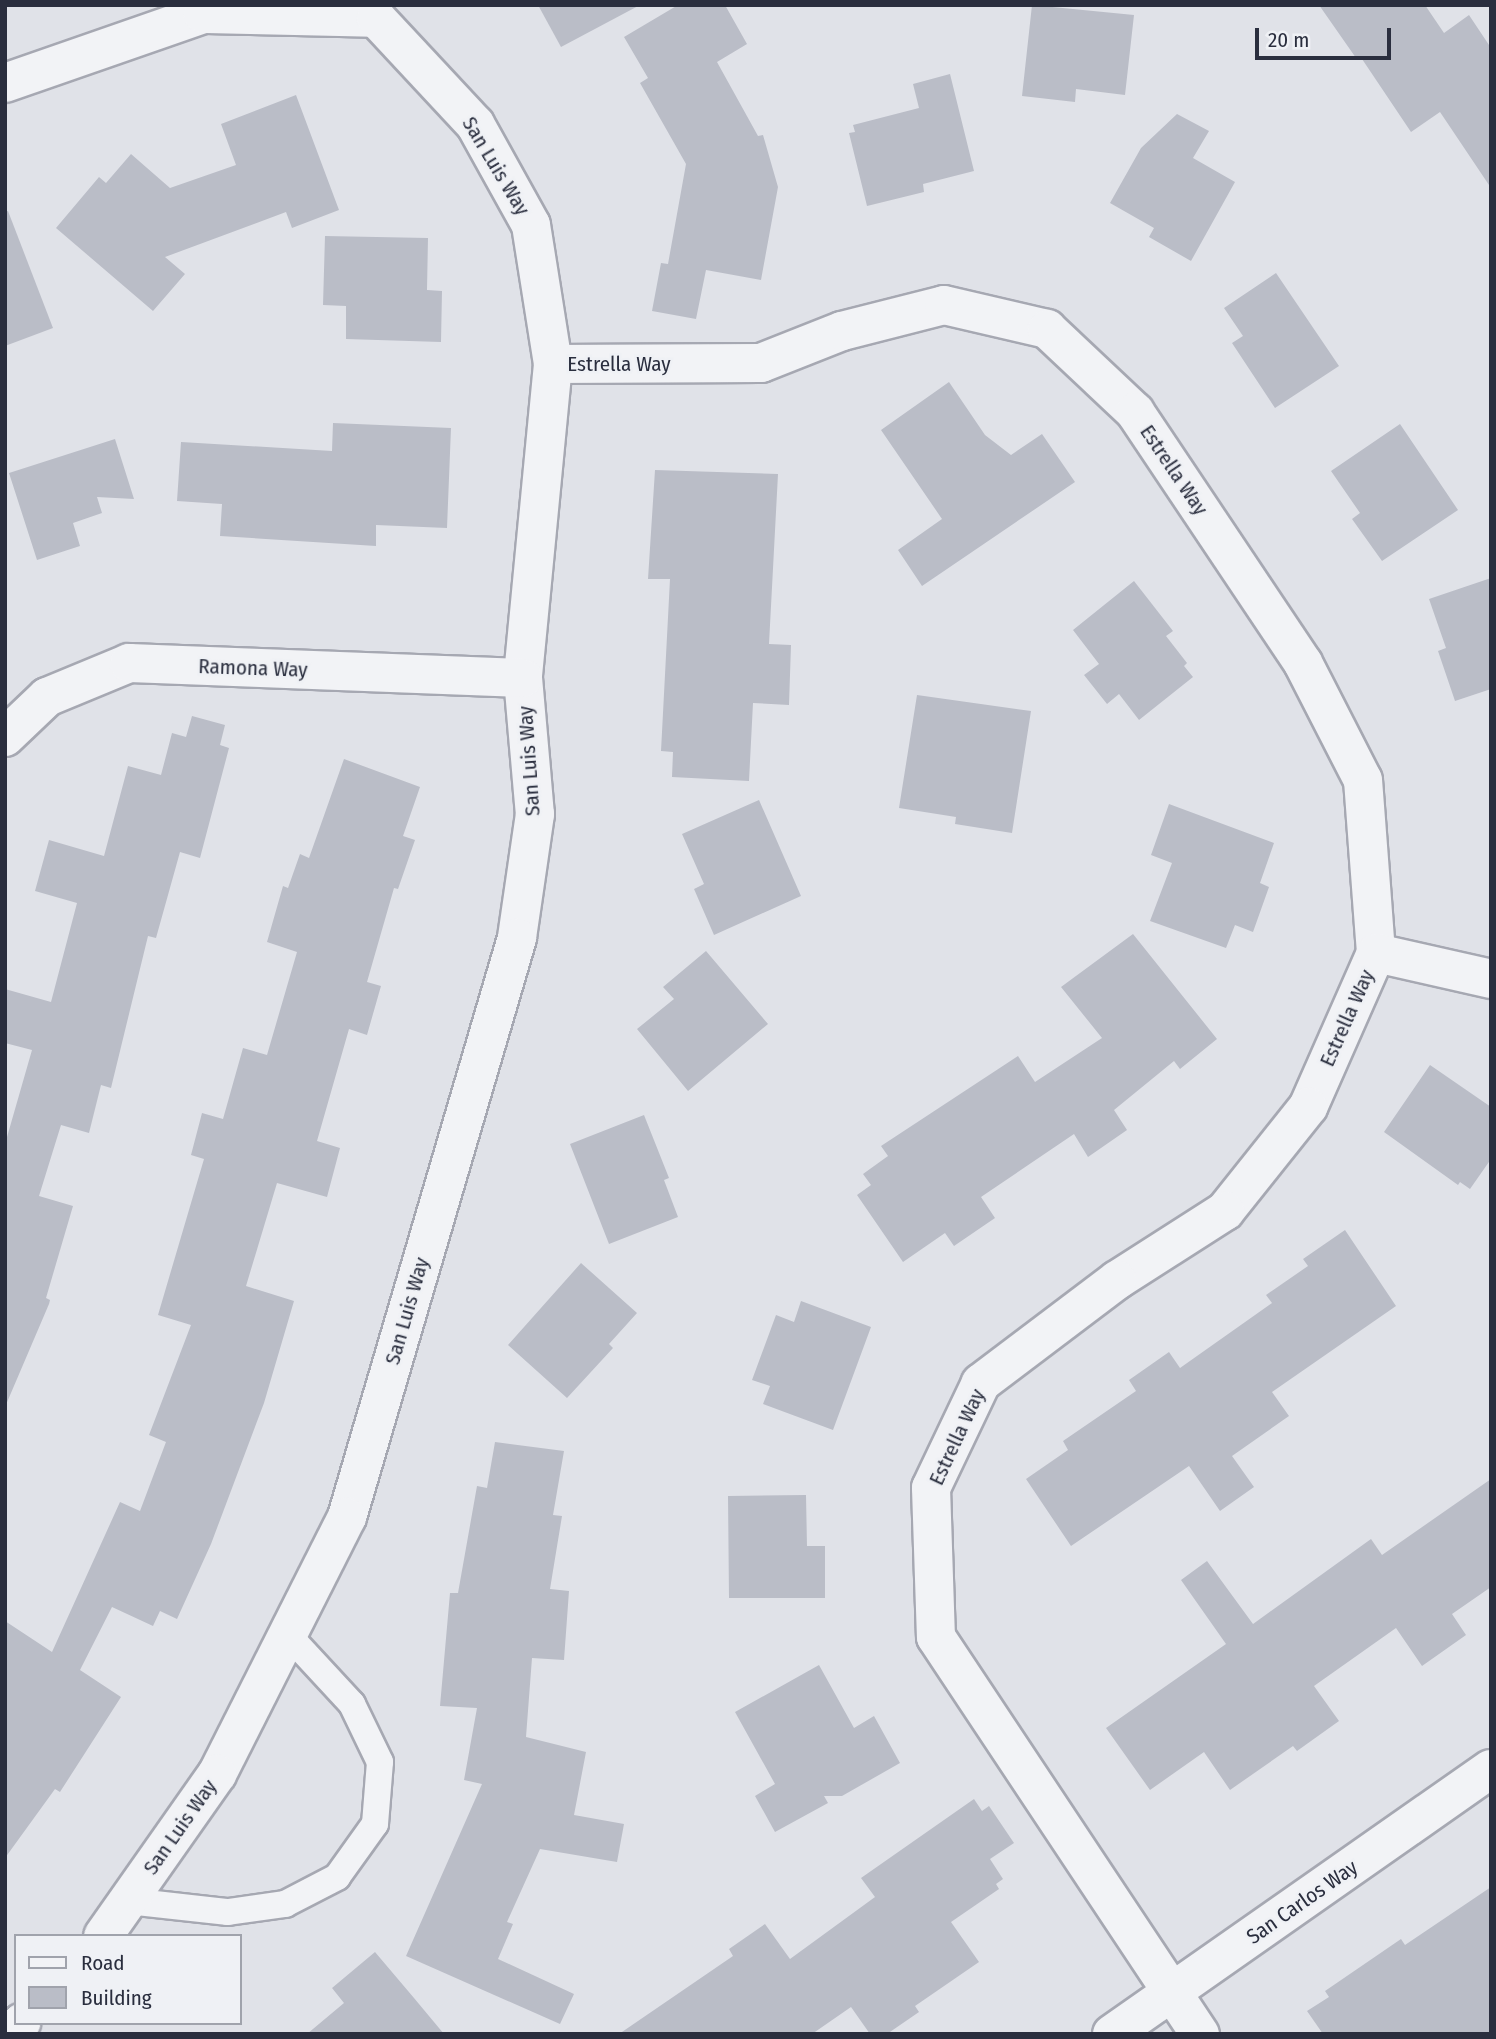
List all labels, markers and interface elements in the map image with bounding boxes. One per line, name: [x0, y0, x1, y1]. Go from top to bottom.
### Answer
scale bar: [1258, 14, 1394, 58]
text: 20 m: [1268, 27, 1309, 53]
street label: San Luis Way: [457, 112, 535, 220]
street label: Estrella Way: [567, 351, 671, 377]
street label: Estrella Way: [1135, 420, 1213, 520]
street label: Ramona Way: [198, 653, 308, 683]
street label: San Luis Way: [513, 705, 545, 817]
street label: Estrella Way: [1314, 966, 1380, 1070]
street label: San Luis Way: [380, 1255, 434, 1367]
street label: Estrella Way: [924, 1385, 990, 1489]
street label: San Luis Way: [138, 1775, 222, 1879]
street label: San Carlos Way: [1242, 1855, 1362, 1949]
legend: [14, 1934, 242, 2025]
text: Road: [81, 1950, 125, 1976]
text: Building: [81, 1985, 152, 2011]

